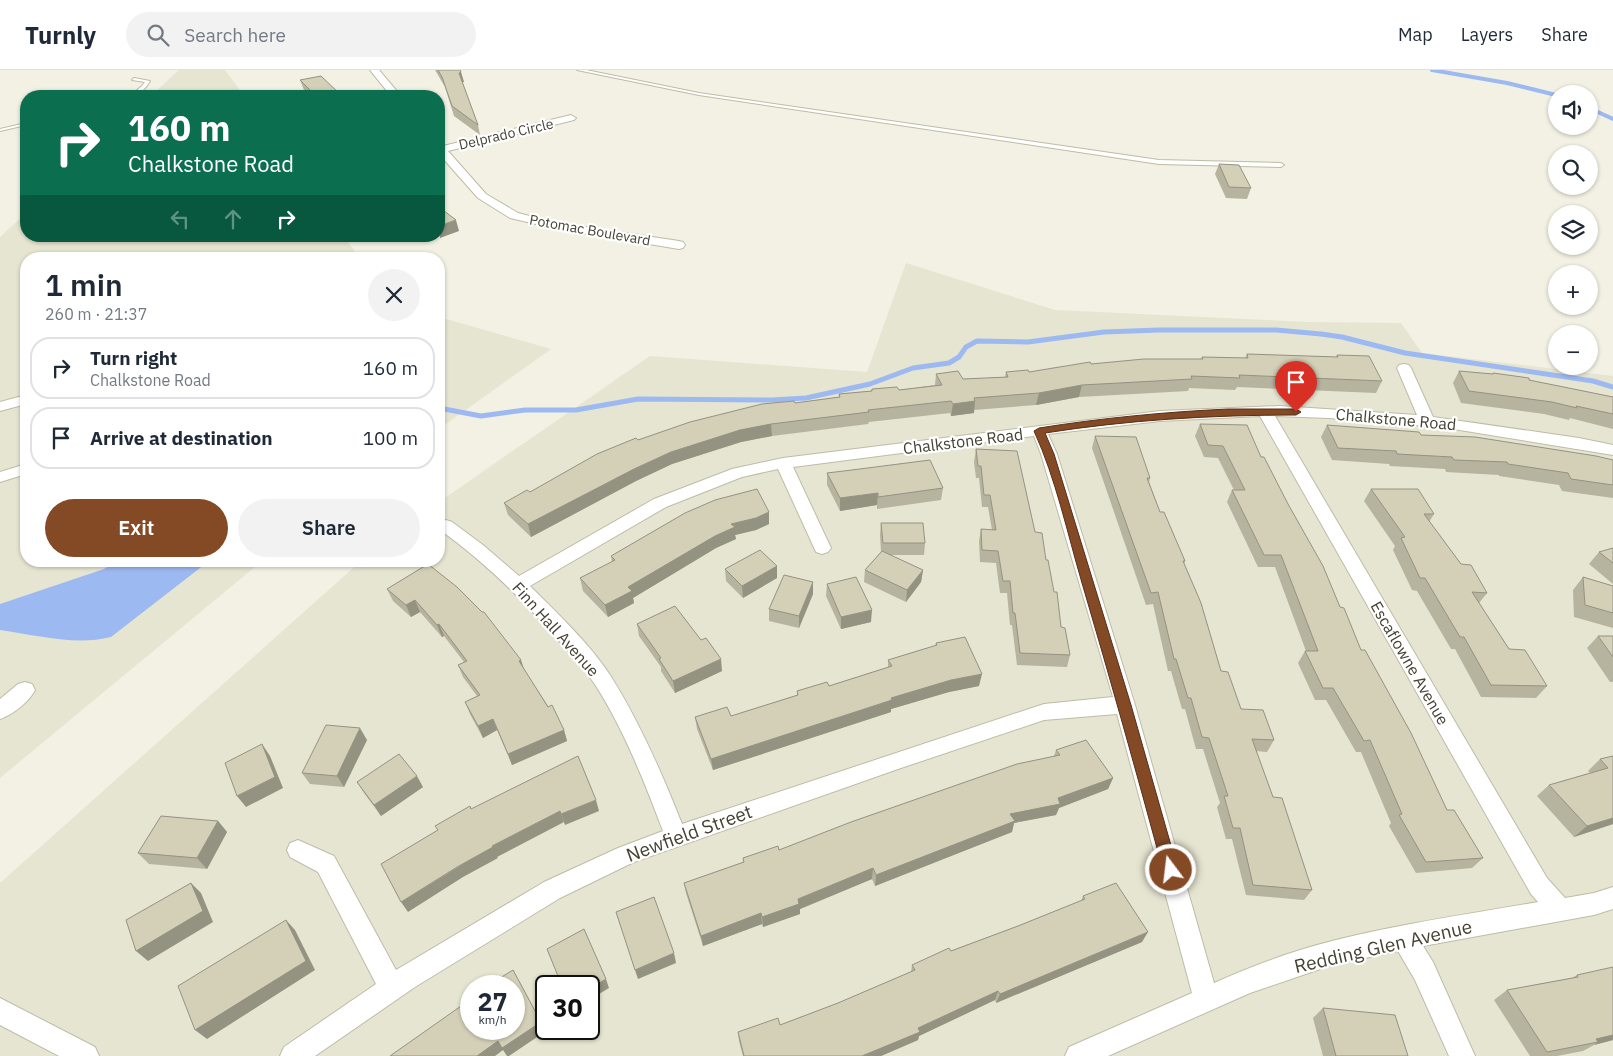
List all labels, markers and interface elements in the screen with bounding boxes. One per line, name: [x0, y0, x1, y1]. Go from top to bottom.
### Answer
search box: [126, 12, 476, 57]
text: Turnly: [25, 19, 96, 51]
icon: search: [144, 21, 172, 49]
text: Search here: [184, 23, 286, 47]
text: Map: [1398, 23, 1433, 46]
text: Layers: [1461, 23, 1513, 46]
text: Share: [1541, 23, 1588, 46]
map controls: [1548, 85, 1598, 375]
button: sound: [1548, 85, 1598, 135]
text: 160 m: [128, 105, 231, 151]
icon: right: [45, 110, 110, 175]
street label: Delprado Circle: [457, 114, 555, 154]
button: search: [1548, 145, 1598, 195]
text: Chalkstone Road: [128, 149, 294, 178]
icon: left: [166, 205, 194, 233]
icon: ahead: [219, 205, 247, 233]
icon: right: [272, 205, 300, 233]
button: layers: [1548, 205, 1598, 255]
street label: Potomac Boulevard: [528, 210, 652, 250]
text: 1 min: [45, 265, 123, 304]
button: +: [1548, 265, 1598, 315]
button: close: [368, 269, 420, 321]
text: 260 m · 21:37: [45, 304, 147, 324]
button: −: [1548, 325, 1598, 375]
text: Turn right: [90, 346, 177, 370]
icon: right: [47, 354, 75, 382]
text: 160 m: [363, 356, 418, 380]
pin: [1275, 361, 1317, 412]
icon: arrive: [1282, 368, 1310, 396]
text: Chalkstone Road: [90, 370, 211, 390]
street label: Chalkstone Road: [1335, 404, 1457, 434]
icon: arrive: [47, 424, 75, 452]
street label: Chalkstone Road: [902, 424, 1024, 458]
text: Arrive at destination: [90, 426, 273, 450]
text: 100 m: [363, 426, 418, 450]
button: Exit: [45, 499, 228, 557]
button: Share: [238, 499, 420, 557]
street label: Finn Hall Avenue: [508, 578, 604, 681]
street label: Escaflowne Avenue: [1366, 598, 1454, 729]
street label: Newfield Street: [623, 799, 755, 867]
position arrow: [1144, 843, 1196, 895]
street label: Redding Glen Avenue: [1292, 914, 1474, 978]
speed limit sign: 30: [535, 975, 600, 1040]
text: 27: [477, 985, 508, 1018]
text: km/h: [478, 1012, 507, 1027]

